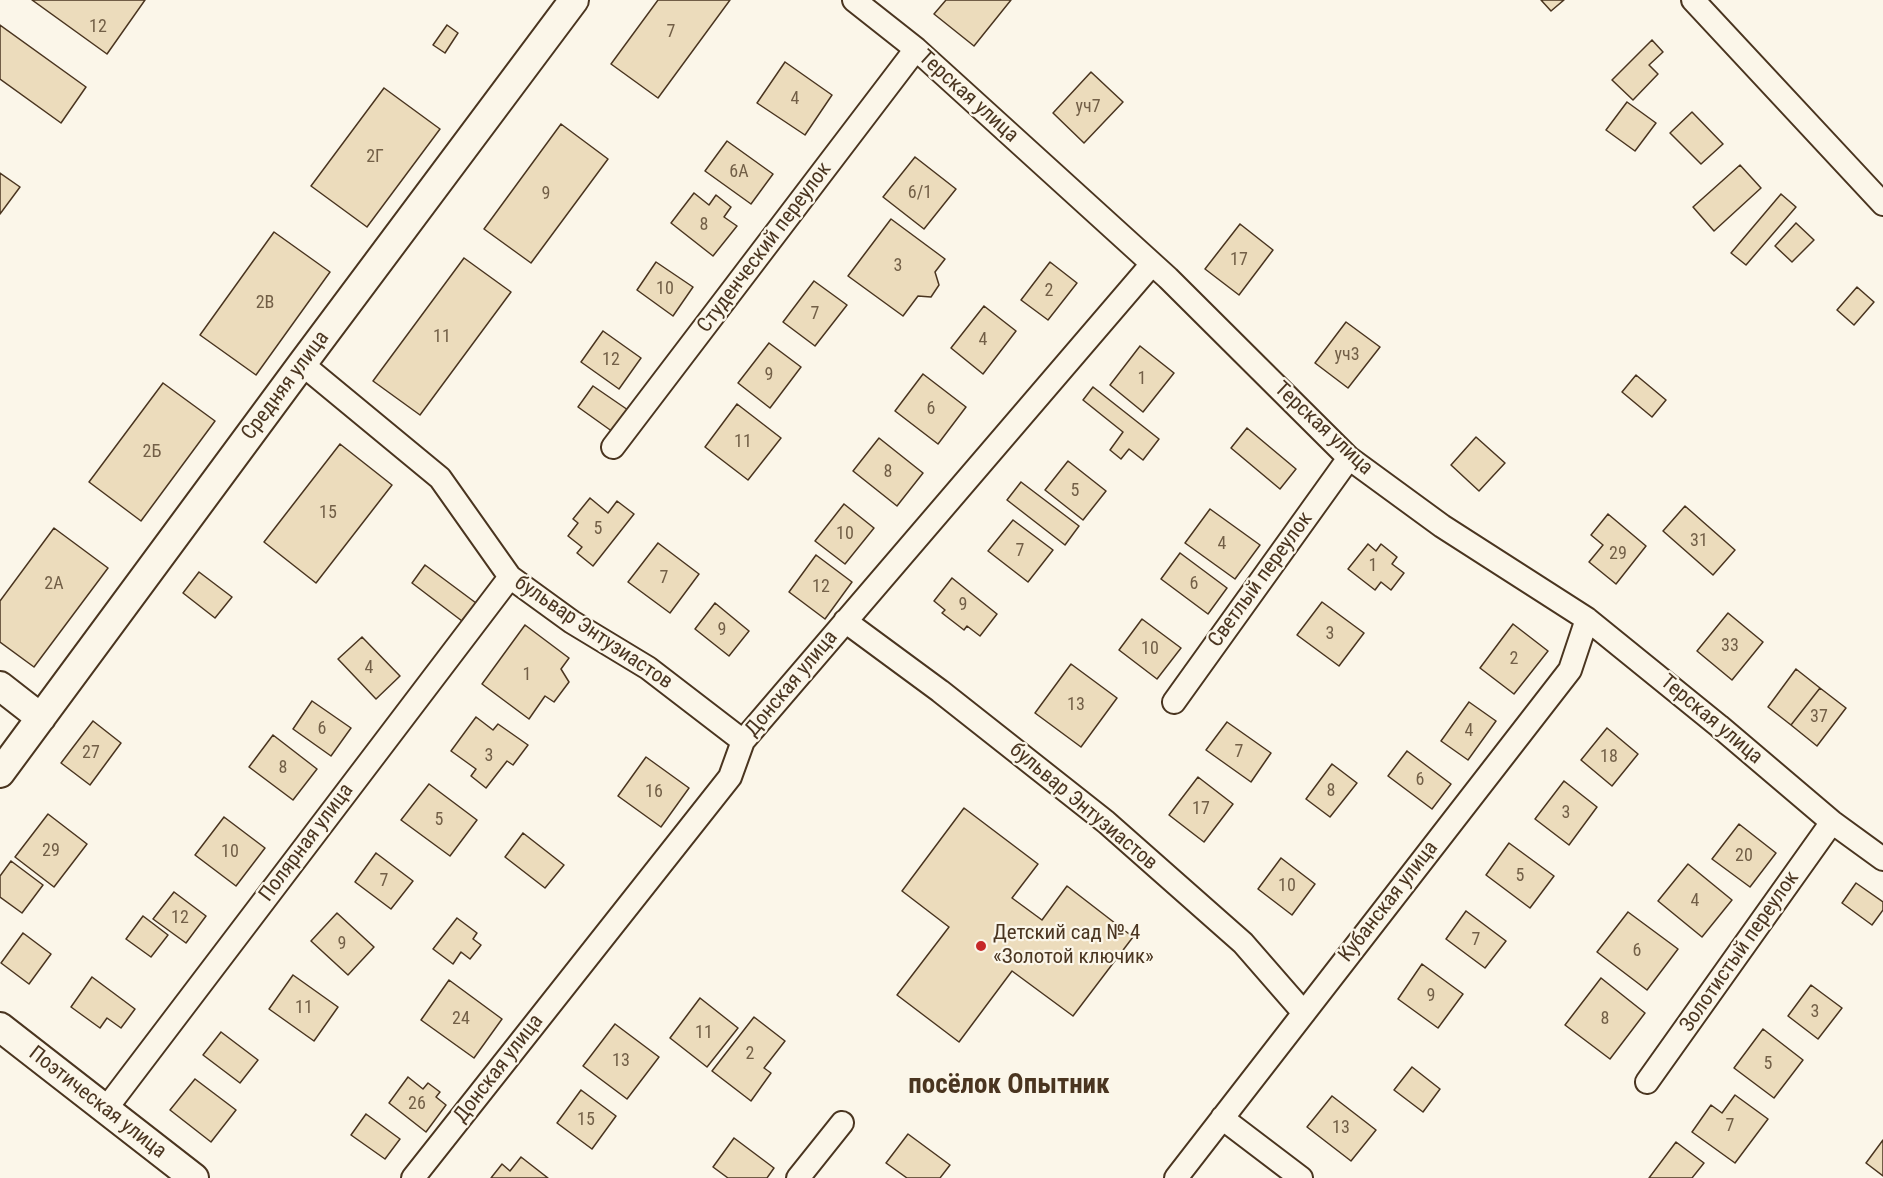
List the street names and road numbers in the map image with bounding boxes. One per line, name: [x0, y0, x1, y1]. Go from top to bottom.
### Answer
street label: Терская улица: [913, 46, 1023, 148]
street label: Студенческий переулок: [693, 158, 837, 338]
street label: Средняя улица: [237, 327, 335, 445]
street label: Терская улица: [1268, 377, 1378, 481]
street label: Светлый переулок: [1203, 507, 1319, 653]
street label: бульвар Энтузиастов: [509, 571, 677, 695]
street label: Донская улица: [740, 626, 844, 742]
street label: Терская улица: [1655, 670, 1767, 770]
street label: бульвар Энтузиастов: [1004, 738, 1162, 876]
street label: Полярная улица: [254, 779, 360, 907]
street label: Кубанская улица: [1334, 836, 1444, 968]
street label: Золотистый переулок: [1675, 867, 1805, 1037]
street label: Донская улица: [449, 1010, 549, 1128]
street label: Поэтическая улица: [23, 1041, 171, 1165]

